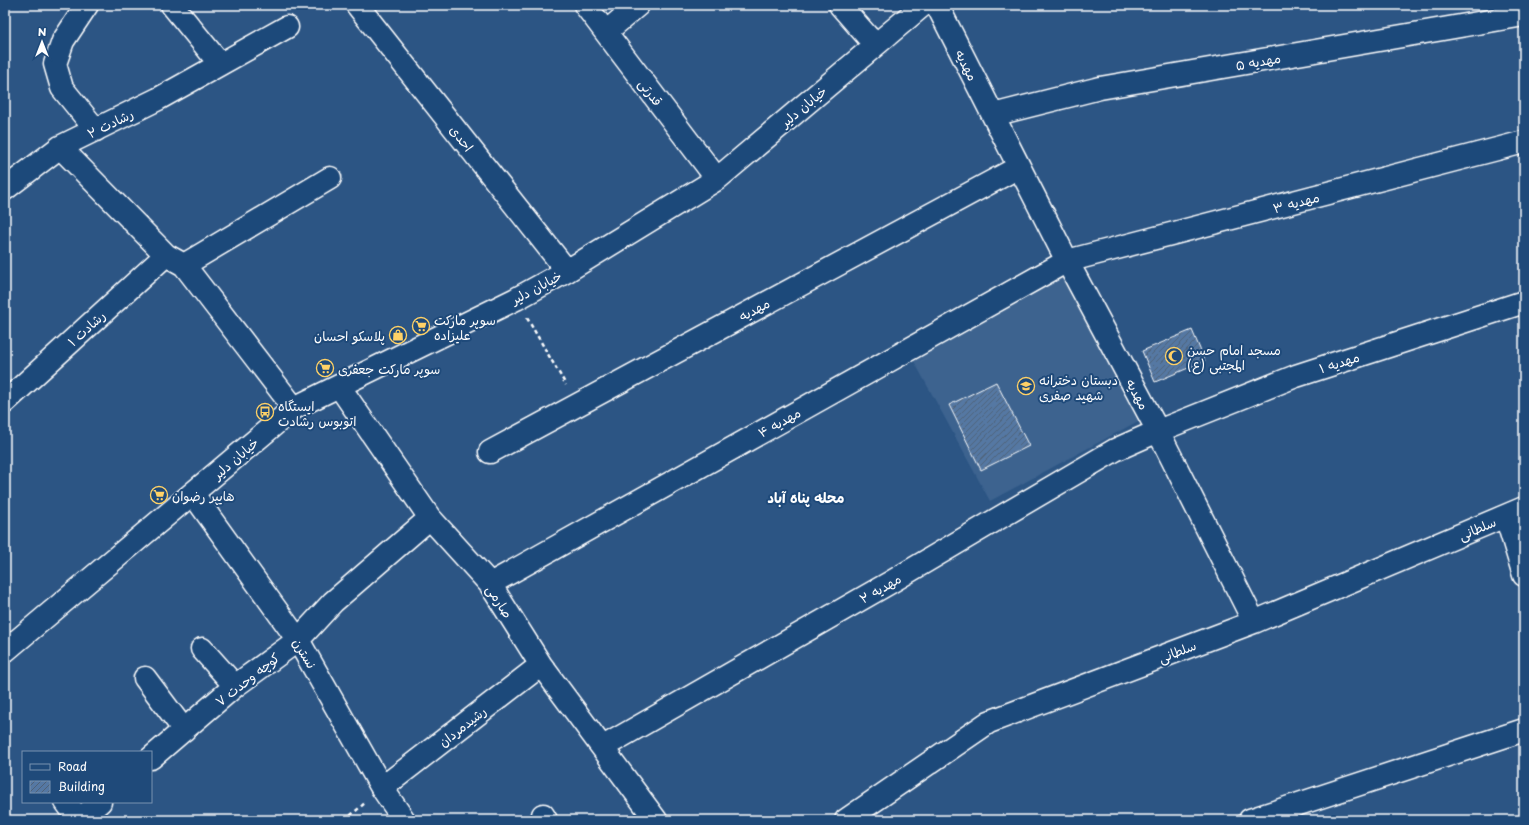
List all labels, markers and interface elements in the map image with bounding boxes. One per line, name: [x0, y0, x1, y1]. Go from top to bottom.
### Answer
north arrow: [22, 22, 62, 62]
text: N: [38, 23, 47, 40]
street label: مهدیه: [951, 46, 983, 84]
street label: مهدیه ۵: [1234, 48, 1282, 74]
street label: قدرتی: [634, 75, 667, 110]
street label: خیابان دلیر: [775, 81, 830, 132]
street label: رشادت ۲: [84, 104, 136, 142]
street label: احدی: [446, 121, 478, 155]
street label: مهدیه ۳: [1271, 187, 1321, 217]
street label: خیابان دلیر: [506, 266, 565, 309]
street label: مهدیه: [735, 293, 773, 325]
street label: رشادت ۱: [63, 306, 109, 350]
place label: سوپر مارکت علیزاده: [434, 310, 496, 344]
supermarket icon: سوپر مارکت علیزاده: [411, 316, 431, 336]
shop icon: پلاسکو احسان: [388, 325, 408, 345]
place label: پلاسکو احسان: [314, 326, 385, 345]
place label: مسجد امام حسن المجتبی (ع): [1187, 340, 1281, 375]
mosque icon: مسجد امام حسن المجتبی (ع): [1164, 346, 1184, 366]
street label: مهدیه ۱: [1316, 347, 1362, 377]
supermarket icon: سوپر مارکت جعفری: [315, 358, 335, 378]
place label: سوپر مارکت جعفری: [338, 359, 440, 378]
place label: دبستان دخترانه شهید صفری: [1039, 370, 1118, 404]
street label: مهدیه: [1122, 375, 1154, 413]
school or university icon: دبستان دخترانه شهید صفری: [1016, 376, 1036, 396]
place label: ایستگاه اتوبوس رشادت: [278, 396, 356, 430]
bus stop icon: ایستگاه اتوبوس رشادت: [255, 402, 275, 422]
street label: مهدیه ۴: [754, 402, 804, 442]
street label: خیابان دلیر: [207, 433, 262, 484]
supermarket icon: هایپر رضوان: [149, 485, 169, 505]
place label: هایپر رضوان: [172, 486, 235, 505]
district label: محله پناه آباد: [768, 487, 844, 508]
street label: سلطانی: [1455, 512, 1499, 545]
street label: مهدیه ۲: [856, 568, 904, 608]
street label: صارمی: [481, 581, 518, 622]
street label: نسترن: [289, 634, 321, 672]
street label: سلطانی: [1155, 635, 1199, 668]
street label: کوچه وحدت ۷: [211, 648, 284, 710]
street label: رشیدمردان: [434, 701, 490, 751]
legend: [22, 751, 152, 803]
text: Road: [58, 757, 87, 775]
text: Building: [58, 777, 105, 795]

